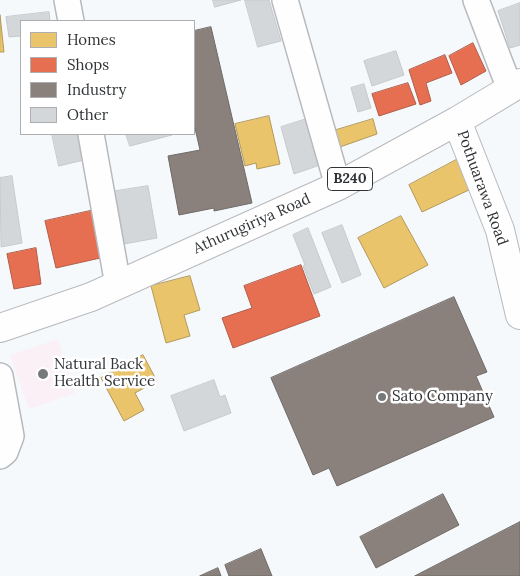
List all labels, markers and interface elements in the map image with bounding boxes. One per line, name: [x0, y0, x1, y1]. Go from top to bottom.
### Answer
legend: [20, 20, 195, 135]
text: Homes: [67, 30, 116, 49]
text: Shops: [67, 55, 109, 74]
text: Industry: [67, 80, 126, 99]
text: Other: [67, 105, 108, 124]
street label: Pothuarawa Road: [453, 128, 511, 248]
road number: B240: [328, 168, 372, 190]
street label: Athurugiriya Road: [191, 190, 313, 258]
place label: Natural Back Health Service: [54, 356, 155, 391]
marker: Natural Back Health Service: [36, 367, 50, 381]
place label: Sato Company: [392, 388, 493, 406]
marker: Sato Company: [376, 391, 388, 403]

